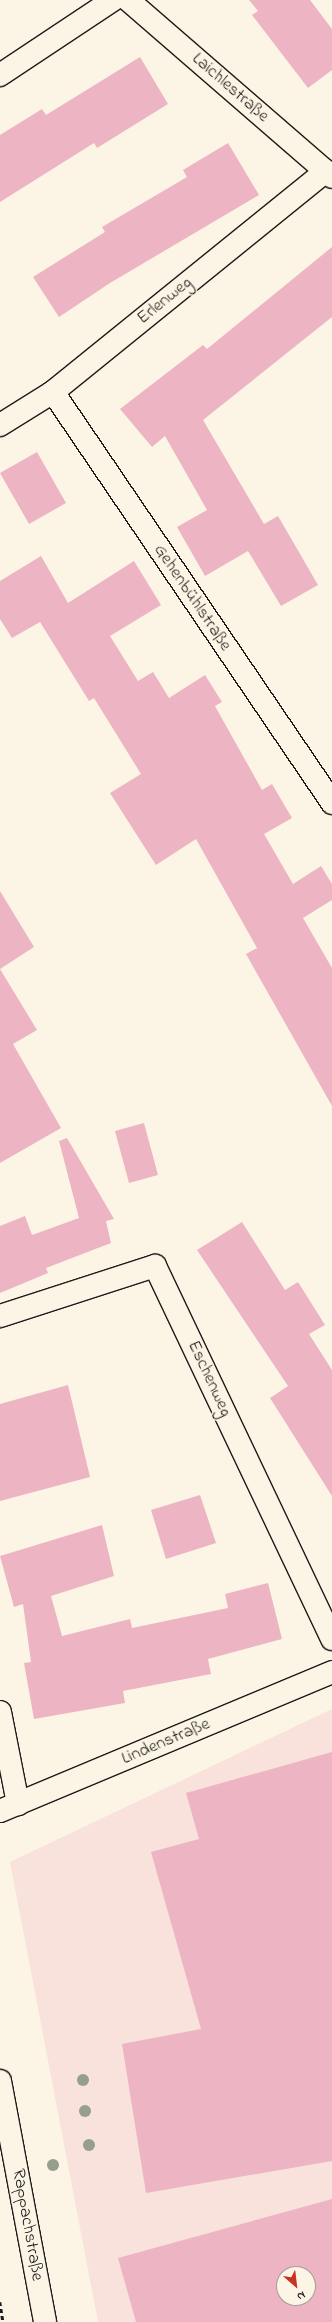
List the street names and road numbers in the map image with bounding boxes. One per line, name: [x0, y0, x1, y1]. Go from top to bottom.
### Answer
street label: Laichlestraße: [187, 49, 273, 127]
street label: Erlenweg: [133, 272, 197, 330]
street label: Gehenbühlstraße: [148, 540, 236, 656]
street label: Eschenweg: [182, 1337, 236, 1421]
street label: Lindenstraße: [119, 1714, 213, 1770]
street label: Rappachstraße: [7, 2167, 47, 2283]

